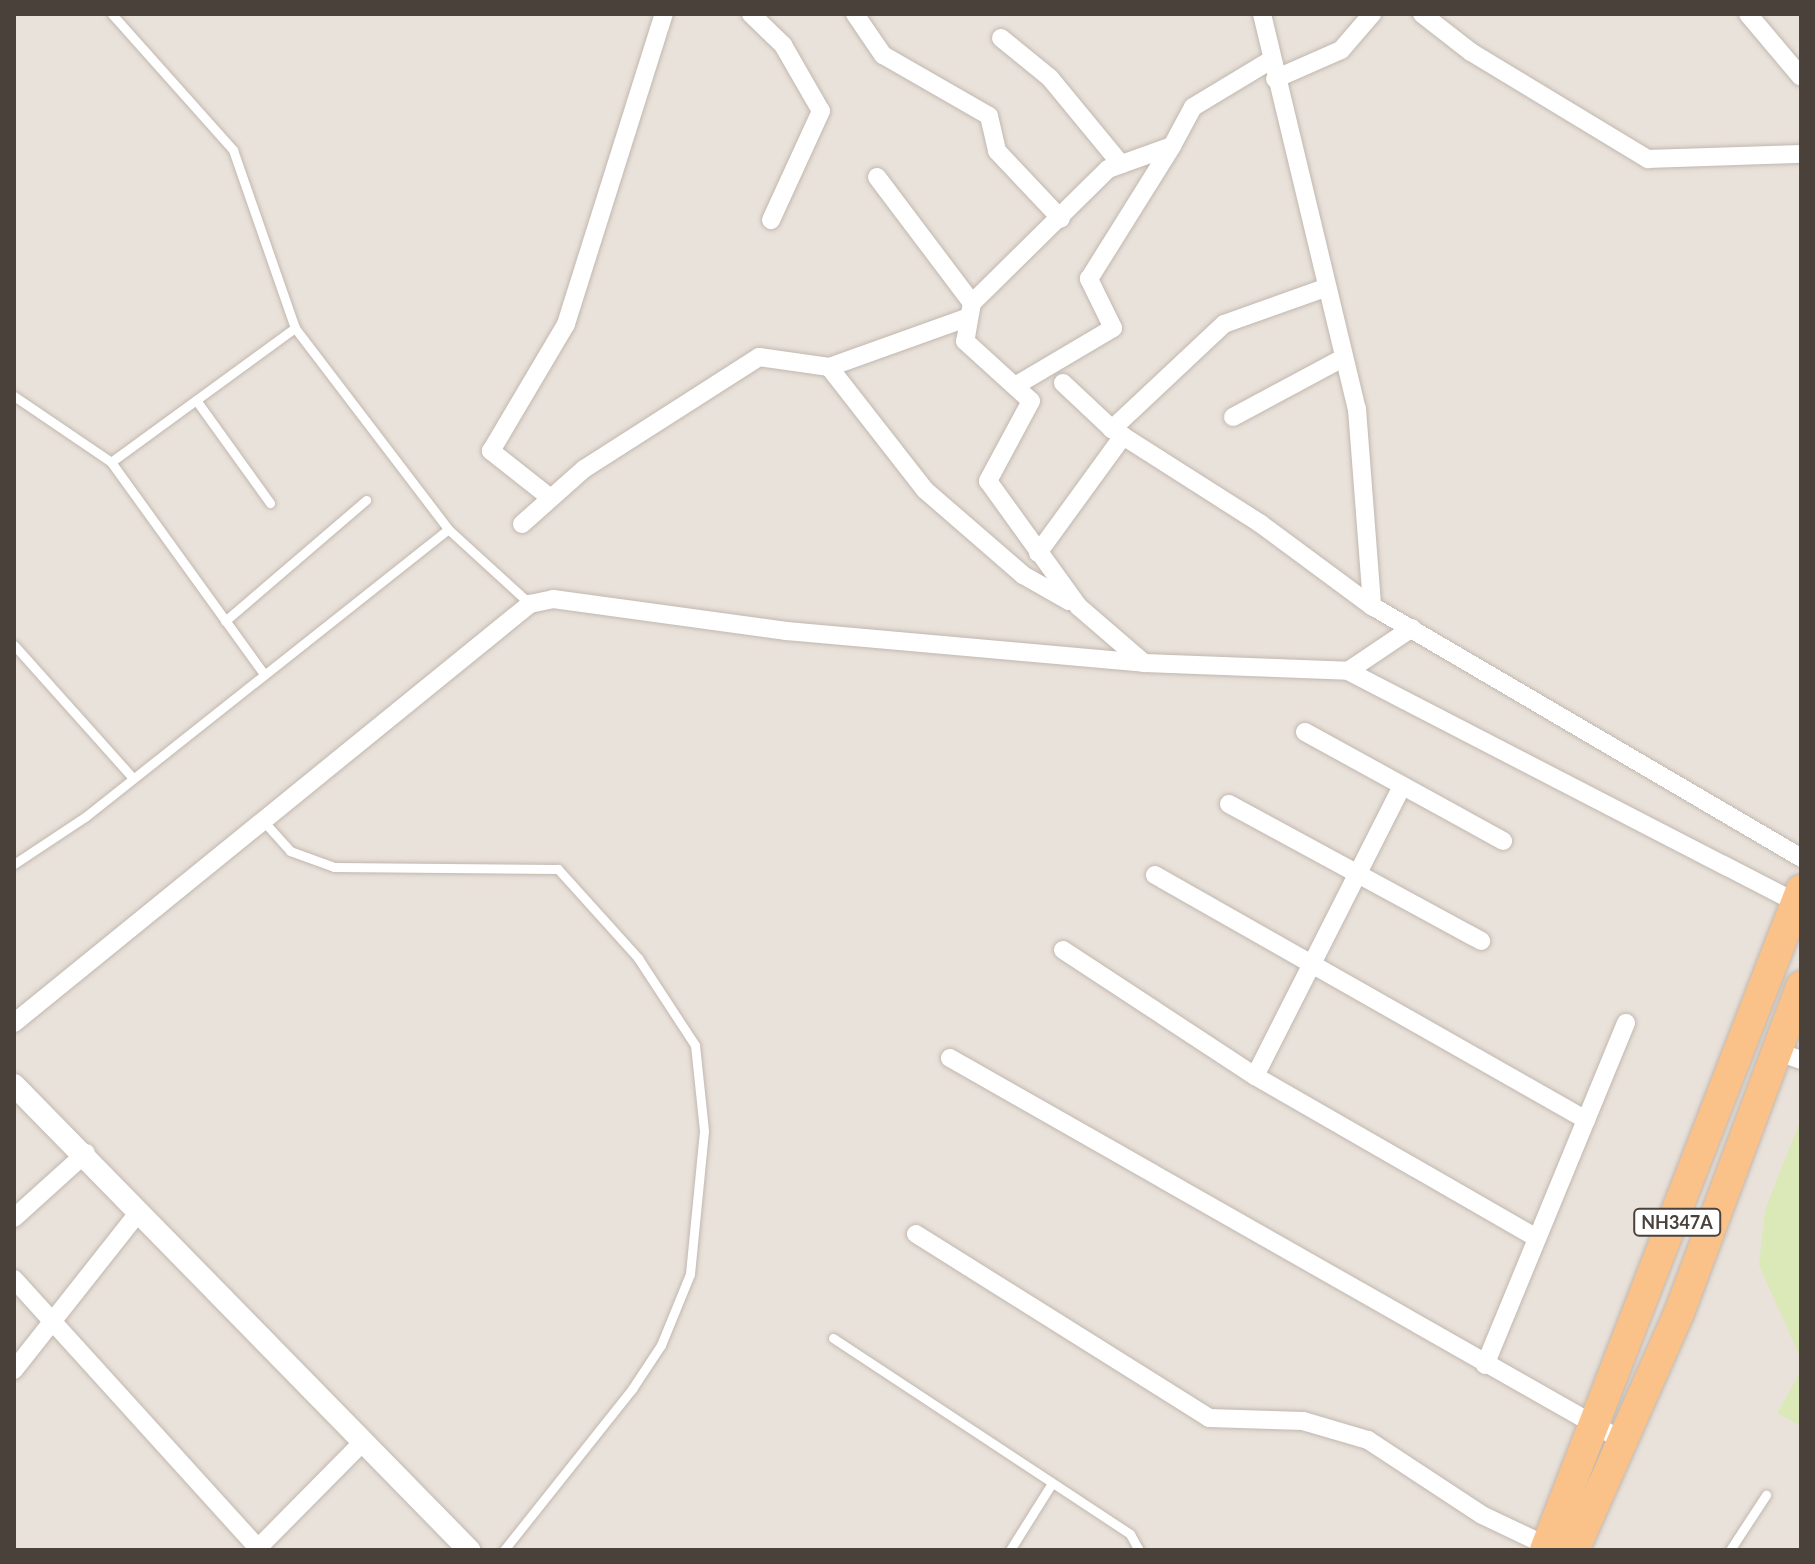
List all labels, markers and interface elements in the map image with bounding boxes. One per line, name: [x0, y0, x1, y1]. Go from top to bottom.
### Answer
road number: NH347A: [1633, 1208, 1721, 1236]

